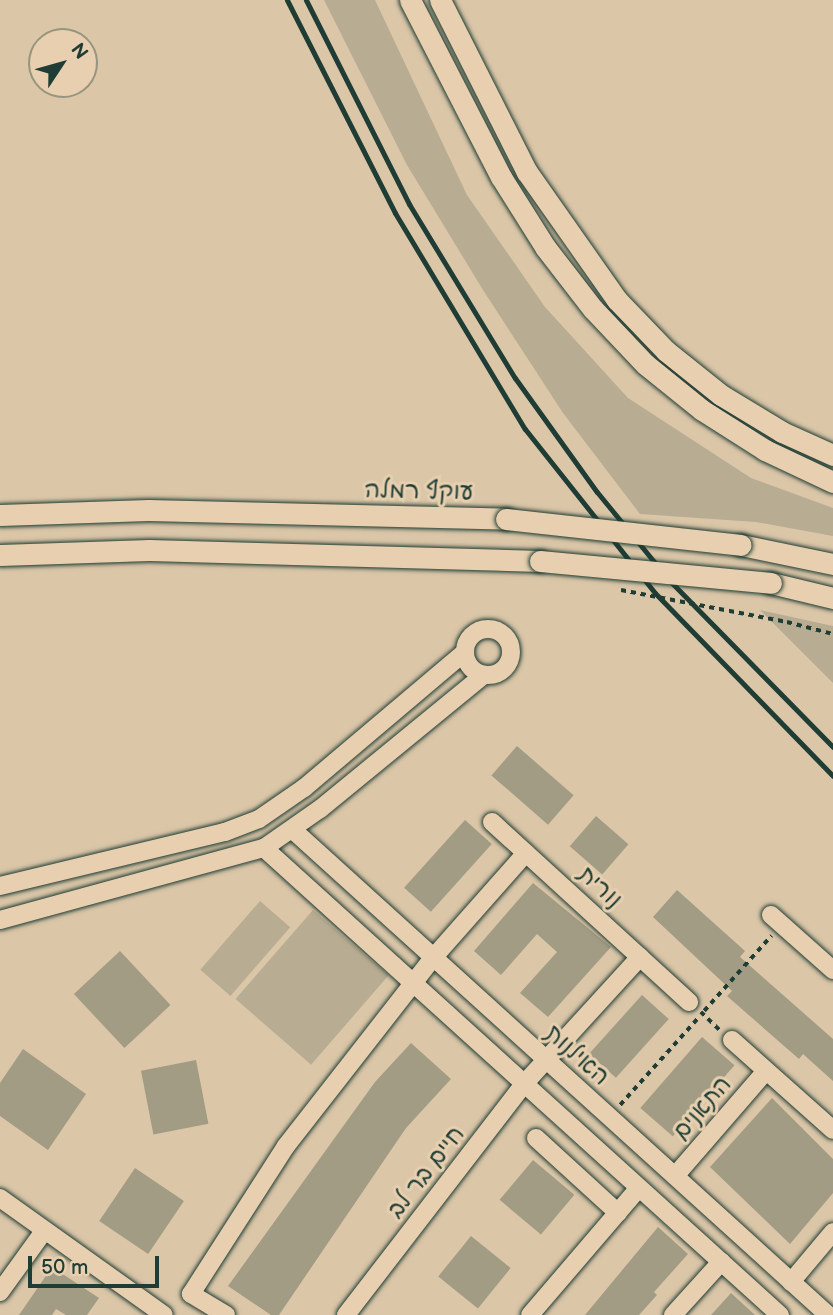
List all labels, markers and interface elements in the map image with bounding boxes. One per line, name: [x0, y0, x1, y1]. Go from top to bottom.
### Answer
north arrow: [28, 28, 98, 98]
text: N: [65, 39, 92, 64]
street label: עוקף רמלה: [364, 476, 474, 506]
street label: נורית: [572, 860, 628, 914]
street label: האילנות: [539, 1019, 615, 1091]
street label: התאנים: [667, 1070, 737, 1146]
street label: חיים בר לב: [381, 1120, 471, 1224]
scale bar: [32, 1242, 163, 1286]
text: 50 m: [41, 1255, 88, 1280]

